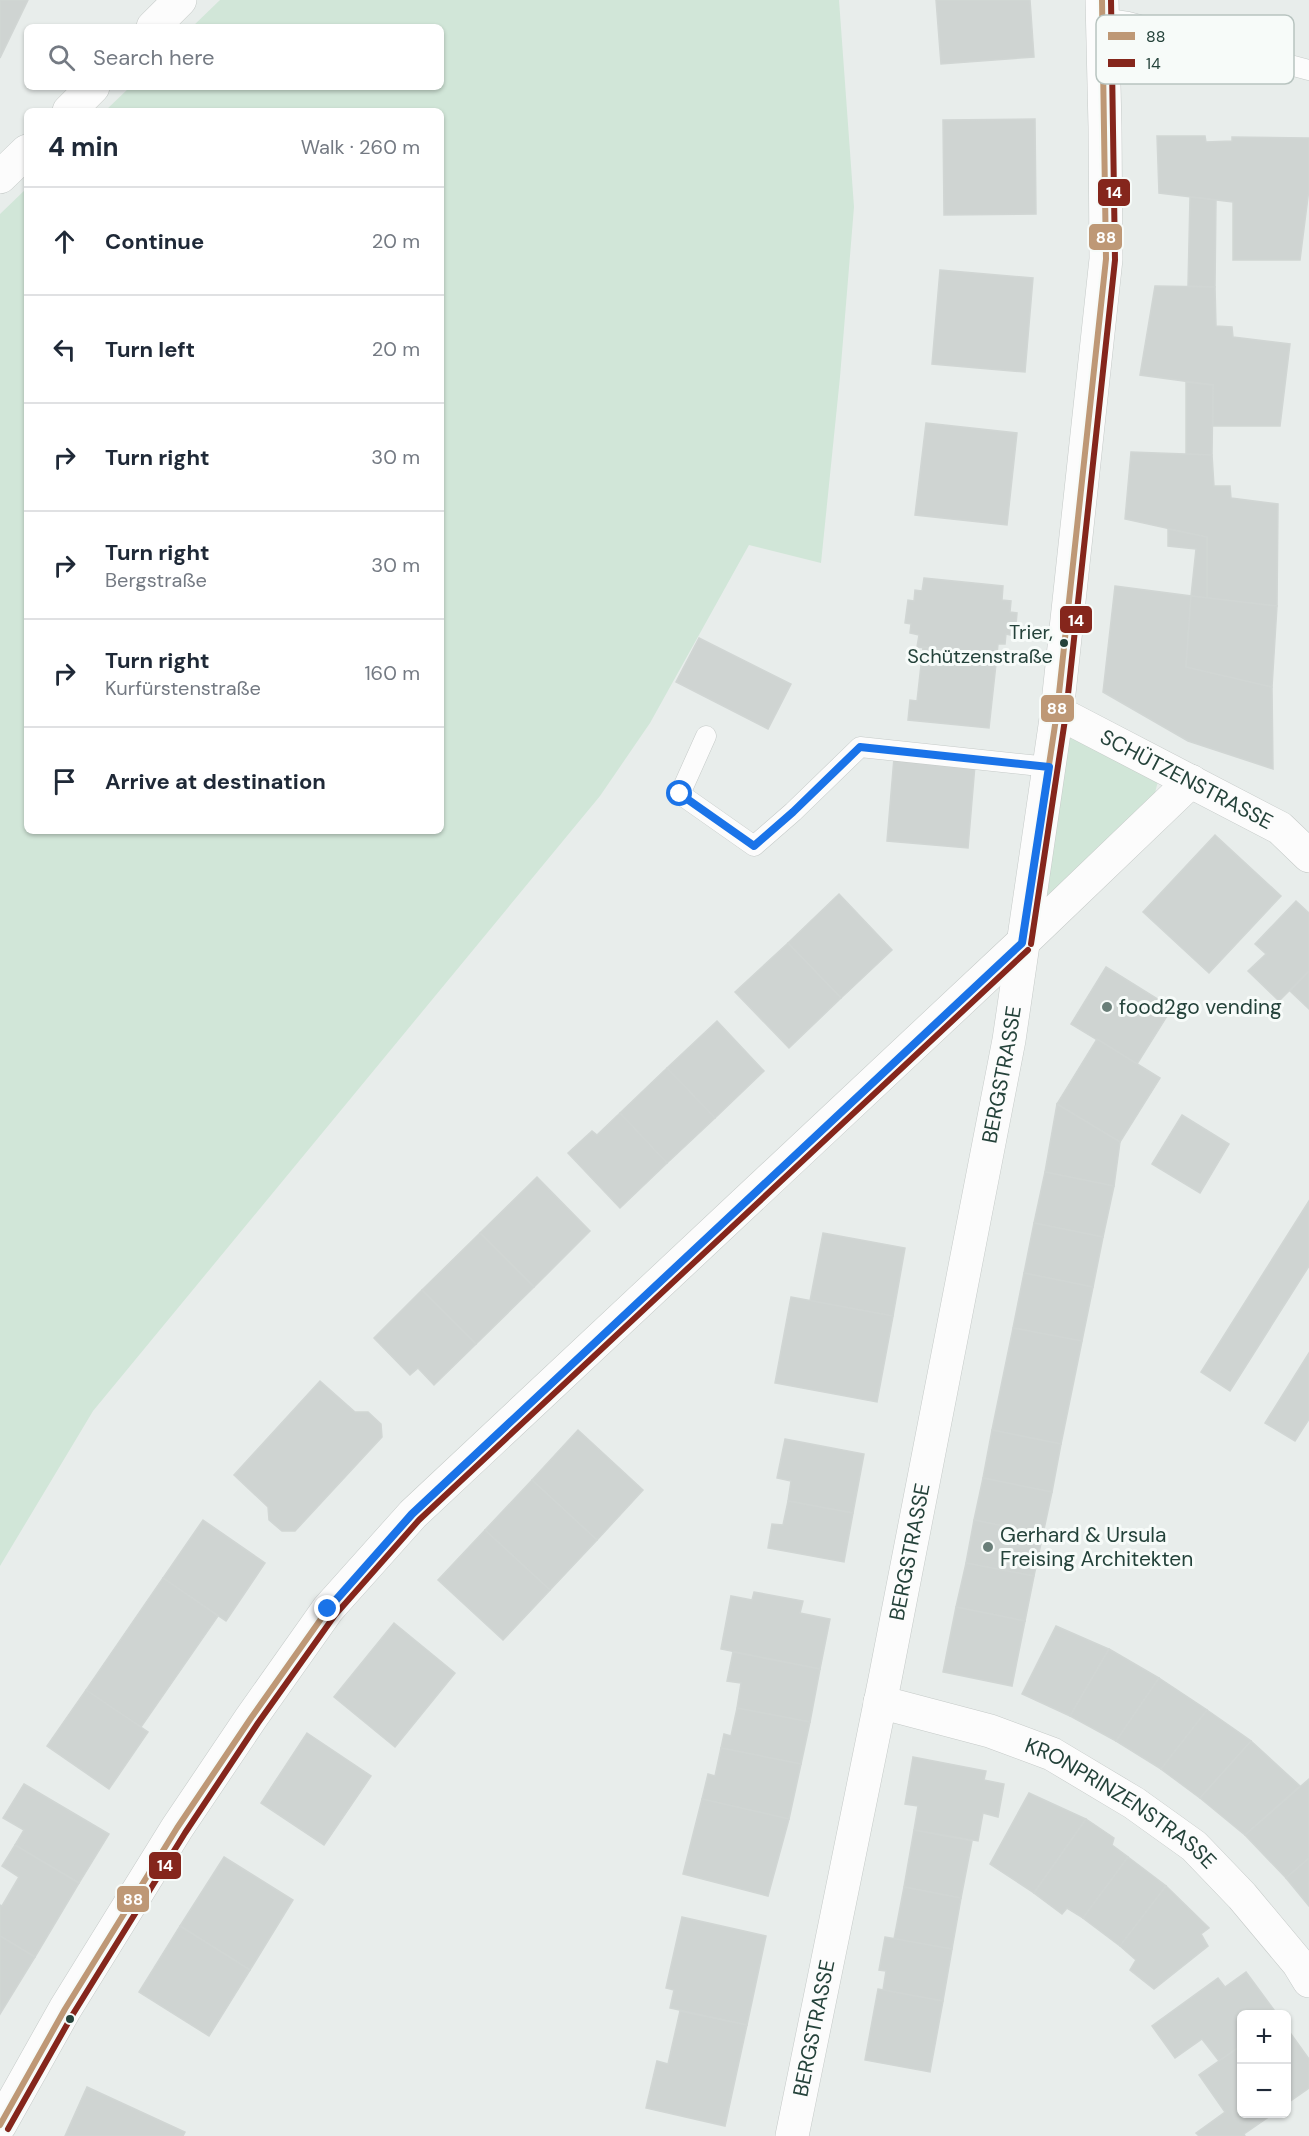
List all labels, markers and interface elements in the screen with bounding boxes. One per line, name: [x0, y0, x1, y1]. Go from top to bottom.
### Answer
legend: [1096, 15, 1294, 84]
search box: [24, 24, 444, 90]
text: 88: [1146, 26, 1165, 47]
icon: search: [45, 41, 78, 74]
text: Search here: [93, 43, 214, 72]
text: 14: [1146, 53, 1161, 74]
text: 4 min: [48, 130, 119, 164]
text: Walk · 260 m: [301, 134, 420, 160]
line badge: 14: [1097, 178, 1131, 207]
text: 14: [1106, 182, 1122, 203]
line badge: 88: [1088, 223, 1123, 251]
icon: ahead: [48, 225, 81, 258]
text: Continue: [105, 227, 204, 256]
text: 88: [1096, 227, 1116, 248]
text: 20 m: [372, 228, 420, 254]
icon: left: [48, 333, 81, 366]
text: Turn left: [105, 335, 195, 364]
text: 20 m: [372, 336, 420, 362]
icon: right: [48, 441, 81, 474]
text: Turn right: [105, 443, 210, 472]
text: 30 m: [371, 444, 420, 470]
text: Turn right: [105, 538, 210, 567]
icon: right: [48, 549, 81, 582]
text: 30 m: [371, 552, 420, 578]
text: Bergstraße: [105, 567, 207, 593]
line badge: 14: [1059, 605, 1093, 634]
text: 14: [1068, 610, 1084, 631]
place label: Trier, Schützenstraße: [907, 619, 1053, 669]
marker: Trier, Schützenstraße: [1058, 637, 1070, 649]
text: Turn right: [105, 646, 210, 675]
icon: right: [48, 657, 81, 690]
text: 160 m: [364, 660, 420, 686]
text: Kurfürstenstraße: [105, 675, 261, 701]
line badge: 88: [1040, 694, 1075, 723]
text: 88: [1047, 698, 1067, 719]
street label: SCHÜTZENSTRASSE: [1095, 723, 1278, 836]
icon: arrive: [48, 765, 81, 798]
text: Arrive at destination: [105, 767, 326, 796]
route start: [666, 780, 692, 806]
place label: food2go vending: [1119, 993, 1282, 1021]
marker: food2go vending: [1100, 1000, 1114, 1014]
street label: BERGSTRASSE: [975, 1004, 1028, 1146]
street label: BERGSTRASSE: [883, 1481, 937, 1623]
place label: Gerhard & Ursula Freising Architekten: [1000, 1521, 1193, 1573]
marker: Gerhard & Ursula Freising Architekten: [981, 1540, 995, 1554]
route end: [314, 1595, 340, 1621]
street label: KRONPRINZENSTRASSE: [1021, 1731, 1223, 1875]
line badge: 14: [148, 1851, 182, 1880]
text: 14: [157, 1855, 173, 1876]
line badge: 88: [116, 1885, 150, 1913]
text: 88: [123, 1889, 143, 1910]
street label: BERGSTRASSE: [786, 1957, 842, 2099]
map controls: [1237, 2010, 1291, 2118]
button: +: [1237, 2010, 1291, 2064]
unlabelled marker: [64, 2013, 76, 2025]
button: −: [1237, 2064, 1291, 2118]

